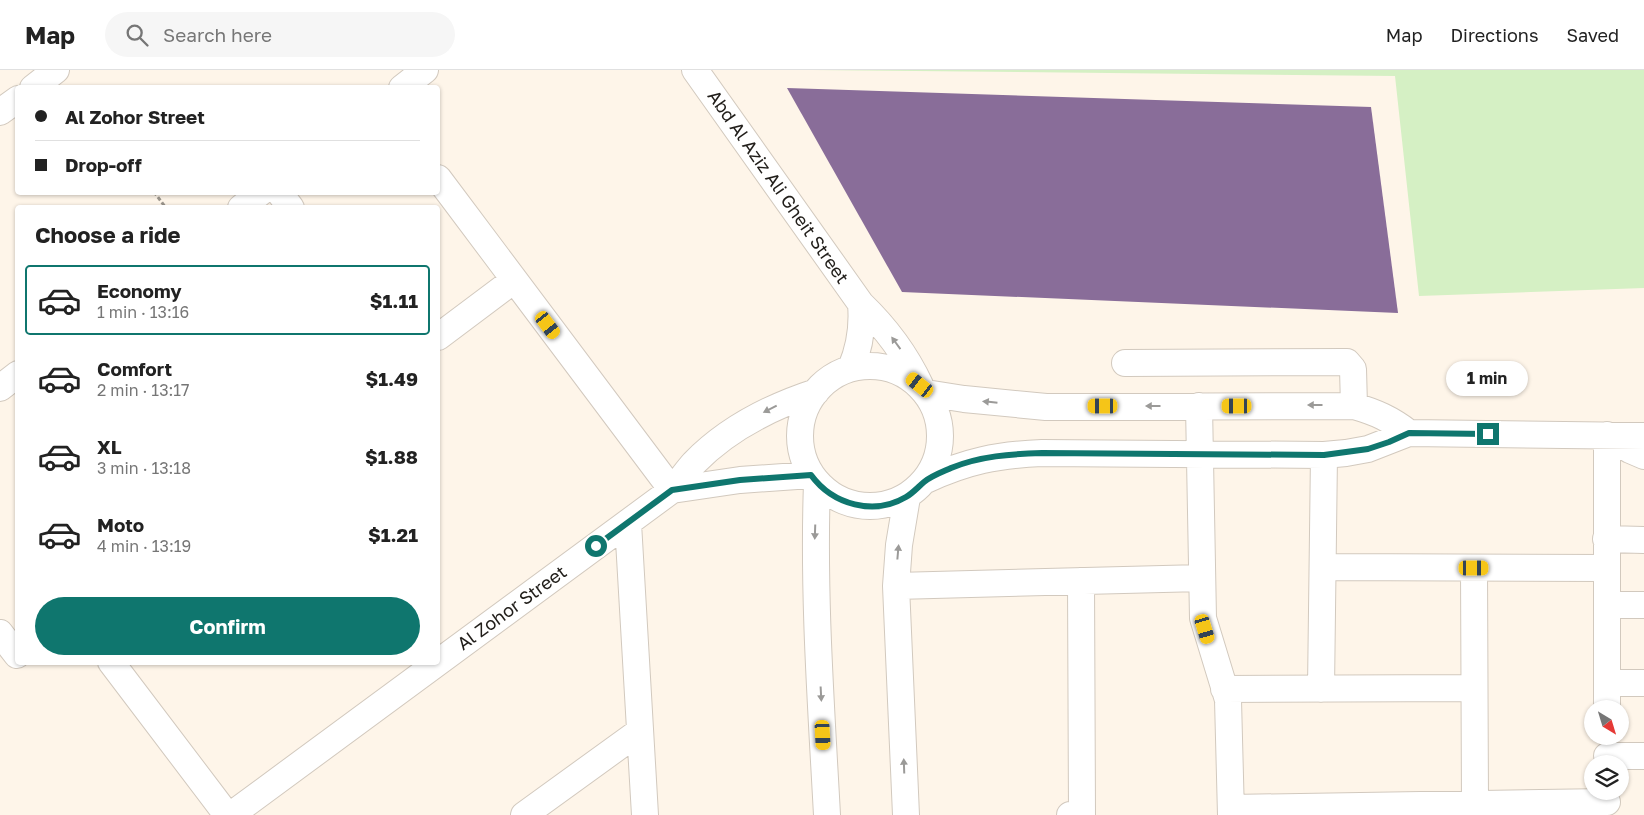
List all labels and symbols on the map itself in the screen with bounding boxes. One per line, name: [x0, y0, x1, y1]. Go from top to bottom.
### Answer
street label: Abd Al Aziz Ali Gheit Street: [703, 85, 854, 288]
car: [532, 309, 563, 341]
one-way arrow: [891, 336, 901, 350]
callout: 1 min: [1447, 362, 1529, 396]
car: [903, 370, 936, 400]
one-way arrow: [982, 398, 998, 406]
car: [1088, 399, 1118, 414]
car: [1222, 399, 1252, 414]
one-way arrow: [1307, 401, 1323, 409]
one-way arrow: [1144, 402, 1160, 410]
one-way arrow: [763, 405, 777, 413]
route end: [1477, 423, 1499, 445]
one-way arrow: [811, 524, 819, 540]
route start: [585, 535, 607, 557]
one-way arrow: [894, 543, 902, 559]
street label: Al Zohor Street: [452, 560, 570, 654]
car: [1459, 561, 1489, 576]
car: [1193, 612, 1216, 646]
one-way arrow: [817, 687, 825, 703]
north arrow: [1584, 700, 1629, 745]
car: [814, 720, 831, 750]
one-way arrow: [900, 758, 908, 774]

